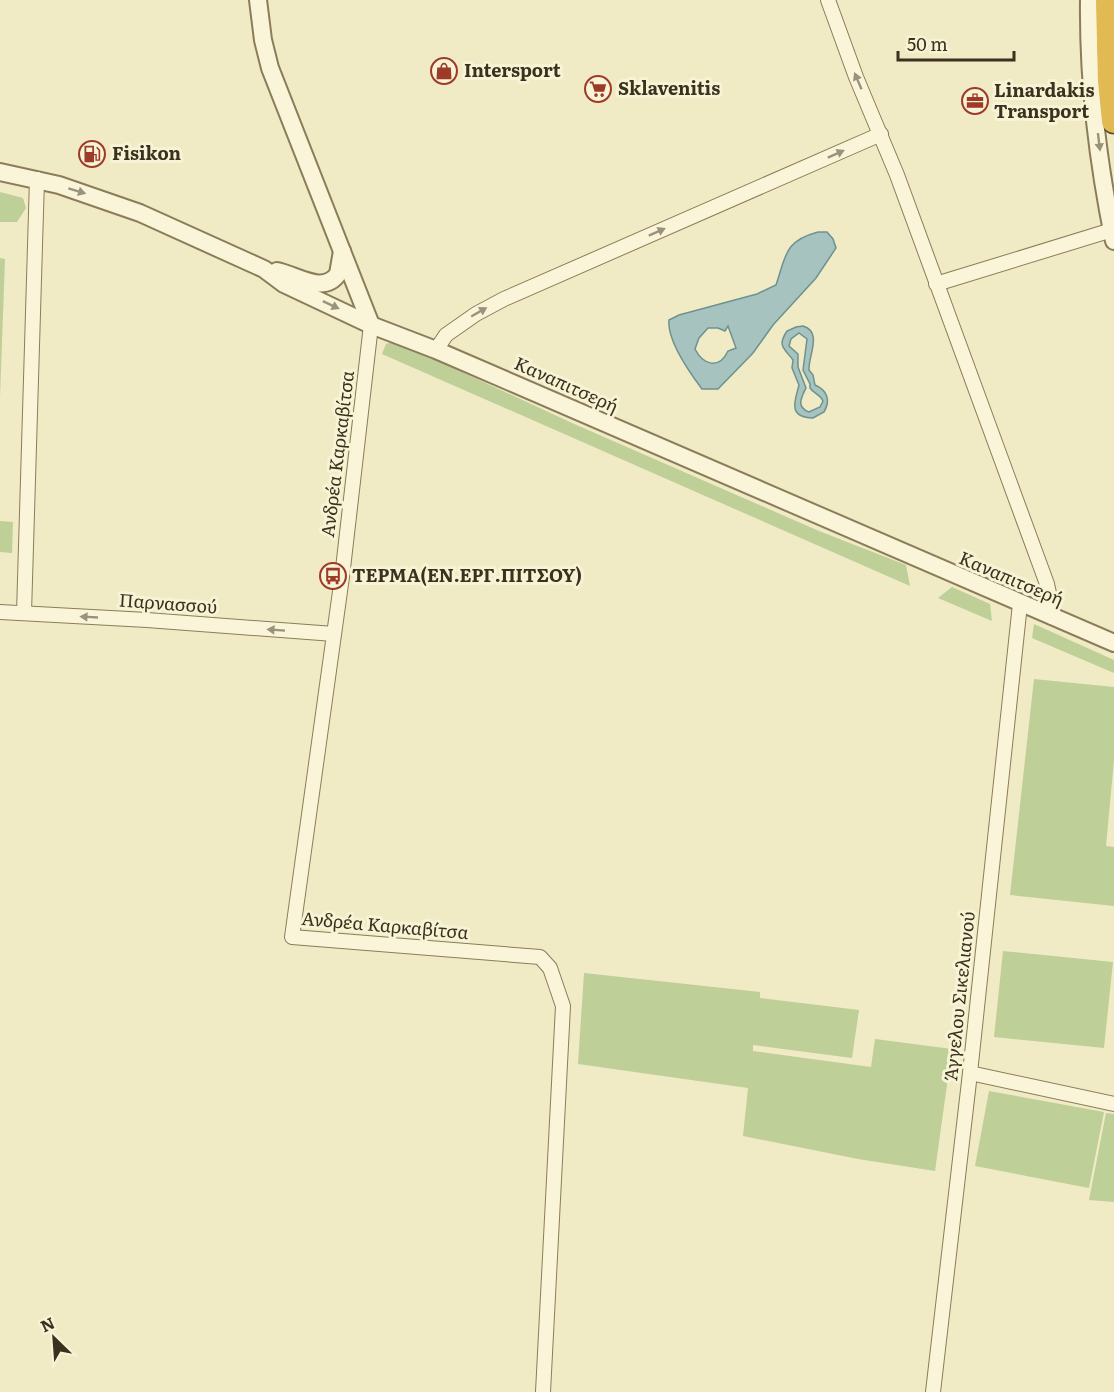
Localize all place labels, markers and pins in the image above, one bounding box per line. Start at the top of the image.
shop icon: Intersport [429,56,459,86]
place label: Intersport [464,56,561,83]
supermarket icon: Sklavenitis [583,74,613,104]
place label: Sklavenitis [618,74,720,101]
place label: Linardakis Transport [994,76,1094,124]
office icon: Linardakis Transport [960,86,990,116]
fuel station icon: Fisikon [77,139,107,169]
place label: Fisikon [112,139,181,166]
bus stop icon: ΤΕΡΜΑ(ΕΝ.ΕΡΓ.ΠΙΤΣΟΥ) [318,561,348,591]
place label: ΤΕΡΜΑ(ΕΝ.ΕΡΓ.ΠΙΤΣΟΥ) [352,561,582,588]

